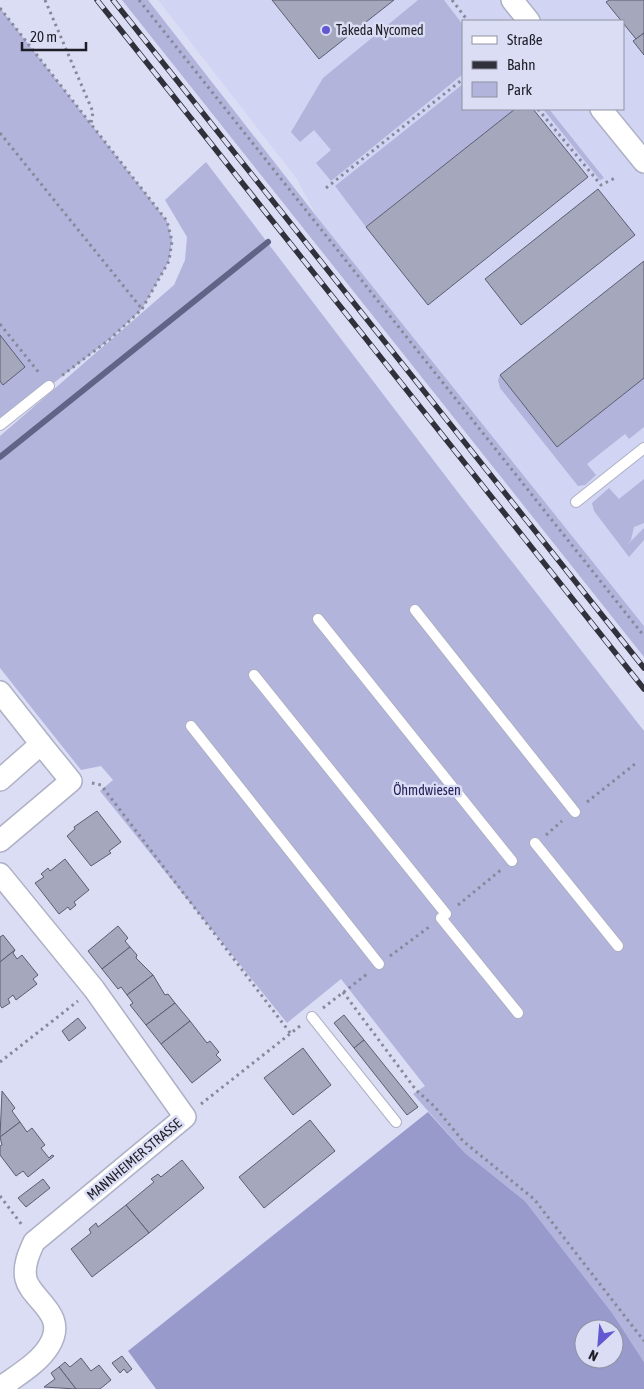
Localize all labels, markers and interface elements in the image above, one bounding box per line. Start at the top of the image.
scale bar [22,20,86,52]
legend [462,20,624,110]
place label: Takeda Nycomed [336,22,424,38]
marker: Takeda Nycomed [320,24,332,36]
text: 20 m [30,28,57,45]
text: Straße [507,31,543,48]
text: Bahn [507,56,536,73]
text: Park [507,81,532,98]
park label: Öhmdwiesen [393,782,461,798]
street label: MANNHEIMER STRASSE [84,1115,184,1203]
north arrow [574,1319,624,1369]
text: N [586,1347,601,1365]

